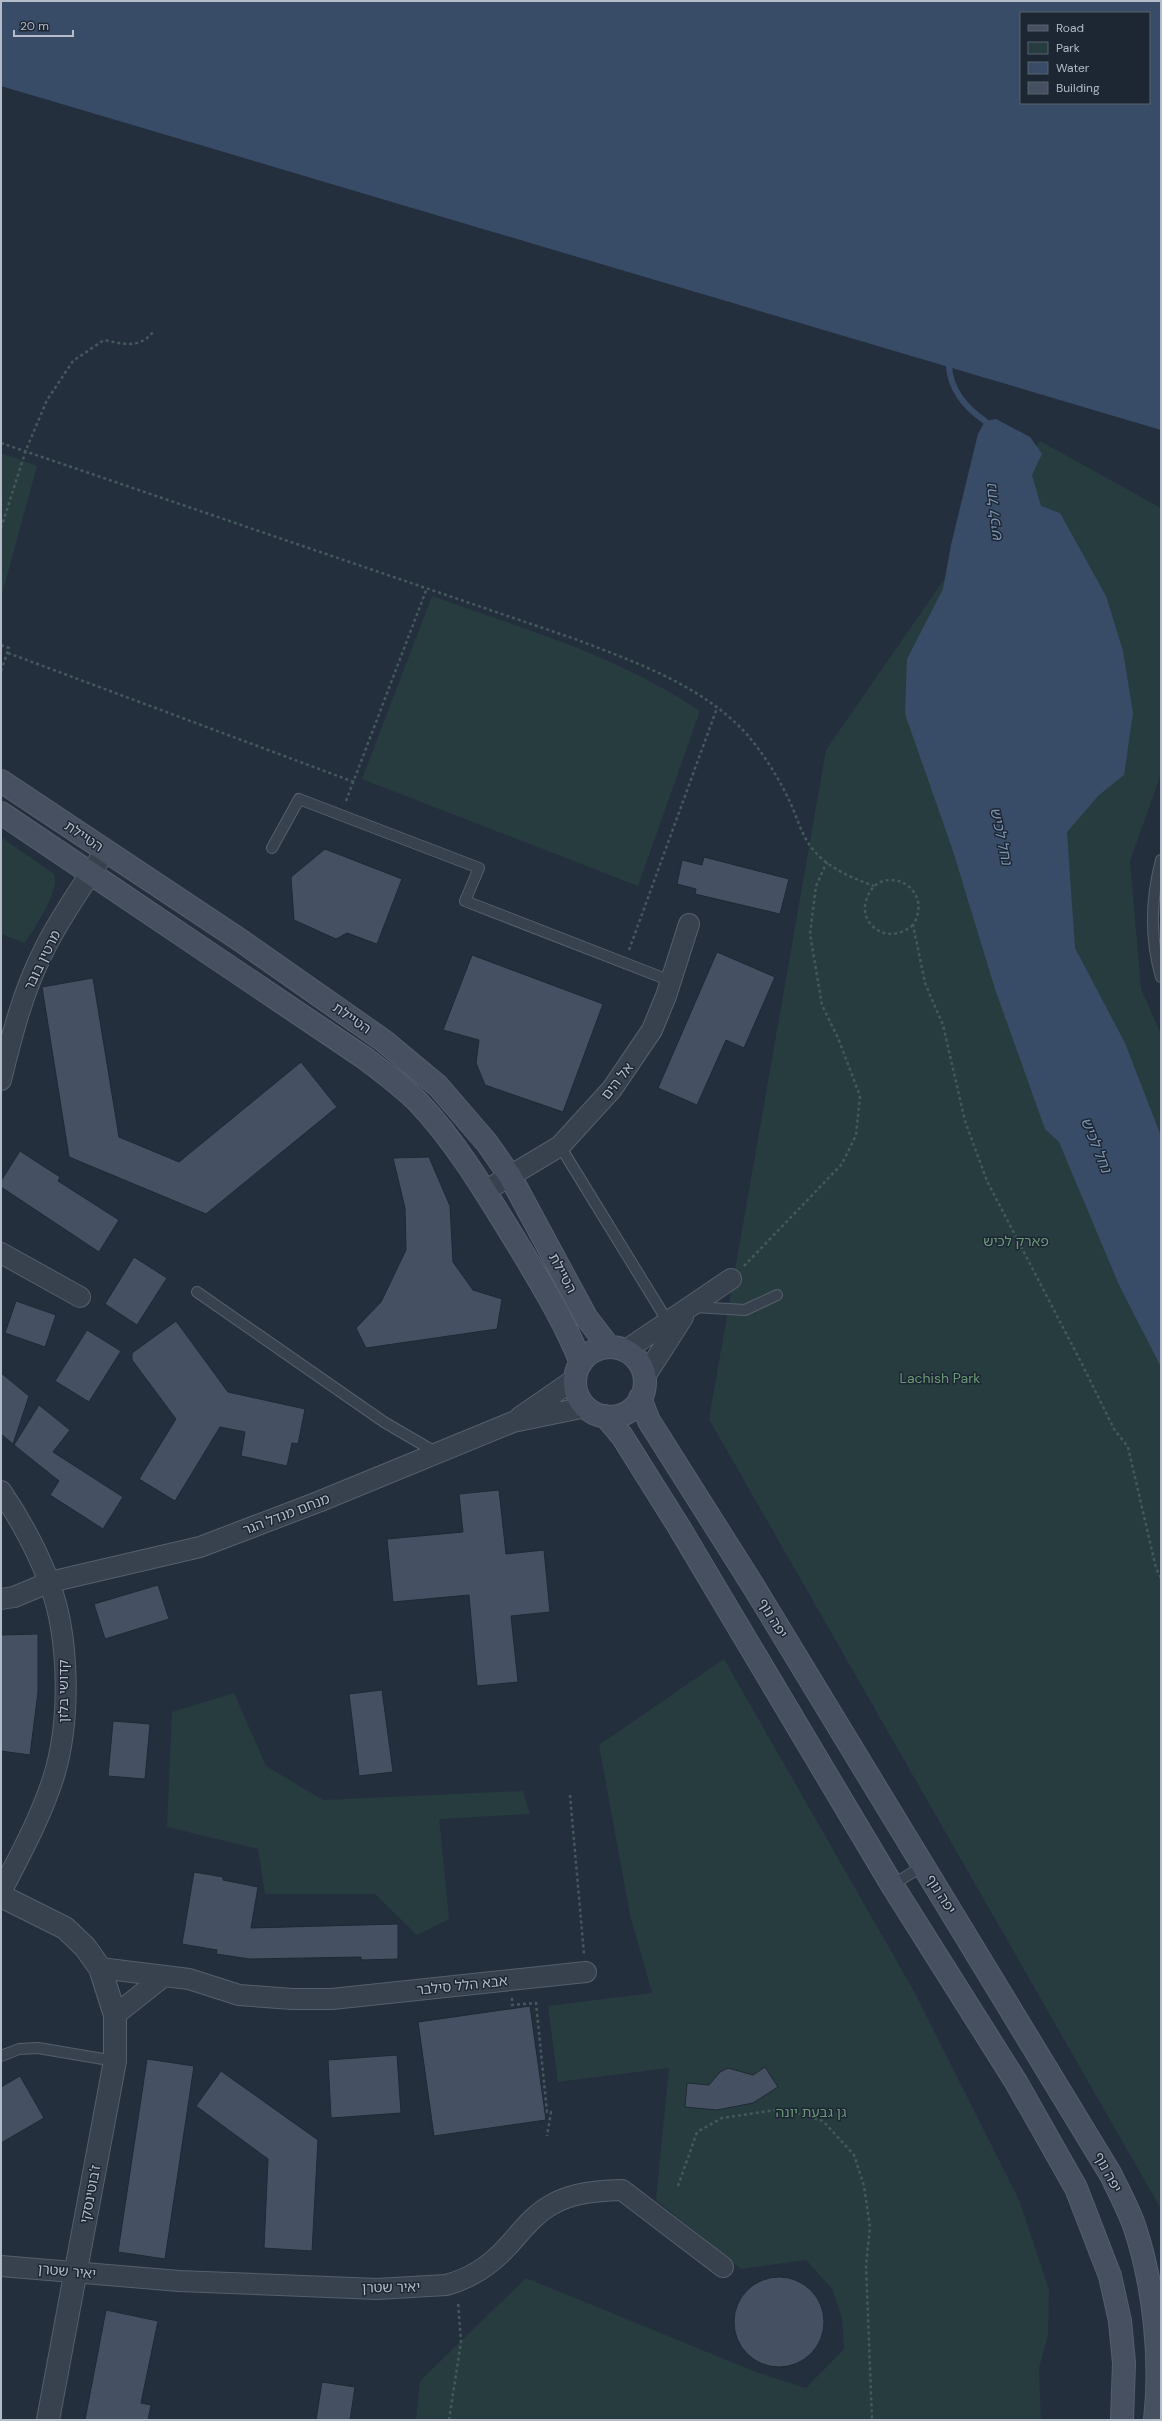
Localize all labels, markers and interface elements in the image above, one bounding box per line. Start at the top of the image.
scale bar [14,12,73,38]
legend [1020,12,1150,104]
text: 20 m [20,18,49,34]
text: Road [1056,20,1084,36]
text: Park [1056,40,1080,56]
text: Water [1056,60,1090,76]
text: Building [1056,80,1100,96]
water label: נחל לכיש [981,482,1007,543]
water label: נחל לכיש [985,805,1017,868]
street label: הטיילת [61,817,107,855]
street label: מרטין בובר [20,927,64,993]
street label: הטיילת [329,998,375,1038]
street label: אל הים [597,1059,637,1103]
water label: נחל לכיש [1076,1114,1117,1177]
park label: פארק לכיש [983,1232,1049,1250]
street label: הטיילת [545,1250,581,1296]
park label: Lachish Park [900,1369,980,1387]
street label: מנחם מנדל הגר [240,1489,332,1539]
street label: יפה נוף [754,1595,792,1641]
street label: קדושי בלזן [54,1659,72,1723]
street label: יפה נוף [922,1871,960,1917]
street label: אבא הלל סילבר [416,1971,509,1999]
park label: גן גבעת יונה [776,2103,846,2121]
street label: יפה נוף [1090,2149,1126,2195]
street label: ז'בוטינסקי [76,2163,105,2225]
street label: יאיר שטרן [37,2259,97,2283]
street label: יאיר שטרן [362,2277,420,2297]

